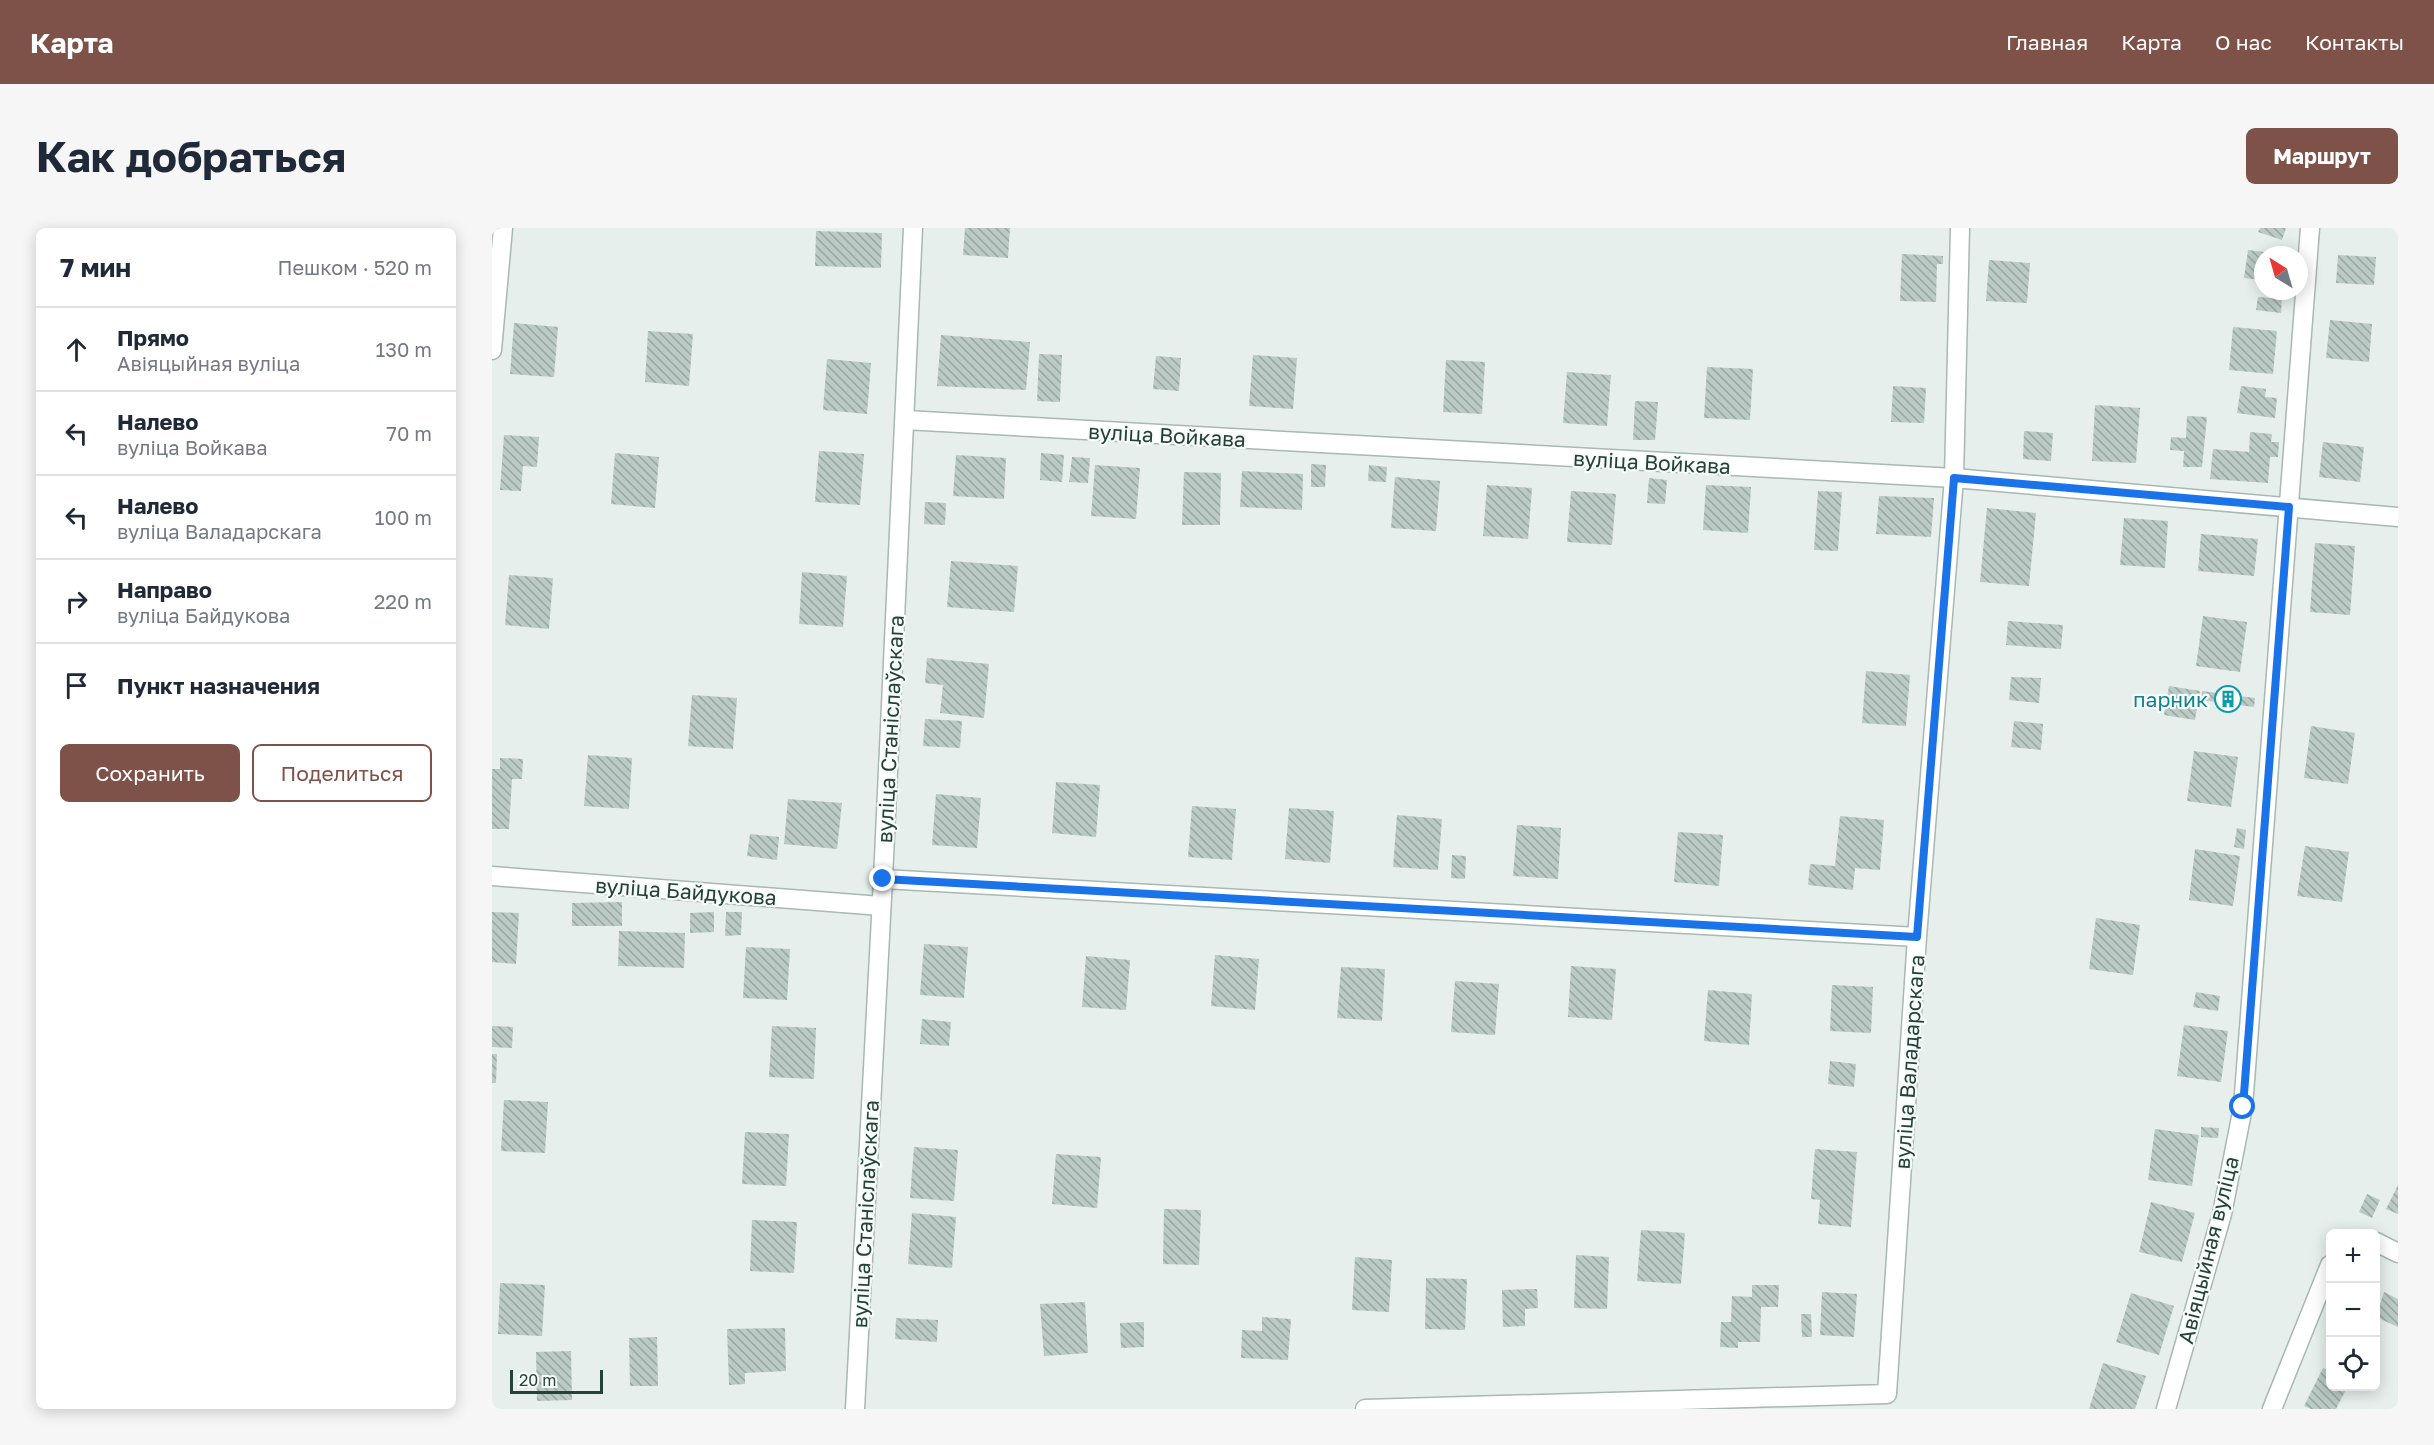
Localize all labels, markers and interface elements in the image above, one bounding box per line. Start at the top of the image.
text: Карта [30,26,114,59]
text: Главная [2006,29,2088,55]
text: Карта [2121,29,2182,55]
text: О нас [2215,29,2272,55]
text: Контакты [2305,29,2404,55]
button: Маршрут [2246,128,2398,184]
text: Как добраться [36,131,346,181]
north arrow [2254,246,2308,300]
text: 7 мин [60,252,131,283]
text: Пешком · 520 m [277,255,432,279]
text: Прямо [117,324,189,351]
icon: ahead [60,333,93,366]
text: 130 m [376,337,432,361]
text: Авіяцыйная вуліца [117,351,300,375]
text: Налево [117,408,199,435]
icon: left [60,417,93,450]
street label: вуліца Войкава [1087,418,1247,452]
text: 70 m [386,421,432,445]
text: вуліца Войкава [117,435,267,459]
street label: вуліца Войкава [1572,445,1732,479]
text: Налево [117,492,199,519]
icon: left [60,501,93,534]
text: 100 m [375,505,432,529]
text: вуліца Валадарскага [117,519,322,543]
text: Направо [117,576,212,603]
icon: right [60,585,93,618]
text: 220 m [374,589,432,613]
text: вуліца Байдукова [117,603,290,627]
street label: вуліца Станіслаўскага [871,614,909,844]
icon: arrive [60,669,93,702]
text: Пункт назначения [117,672,320,699]
building icon: парник [2213,684,2243,714]
place label: парник [2133,686,2208,712]
button: Сохранить [60,744,240,802]
button: Поделиться [252,744,432,802]
route end [869,865,895,891]
street label: вуліца Байдукова [594,872,778,910]
street label: вуліца Валадарскага [1889,954,1929,1170]
route start [2229,1093,2255,1119]
street label: вуліца Станіслаўскага [846,1099,884,1329]
street label: Авіяцыйная вуліца [2172,1154,2244,1346]
map controls [2326,1229,2380,1391]
button: + [2326,1229,2380,1283]
button: − [2326,1283,2380,1337]
button: locate [2326,1337,2380,1391]
scale bar [510,1367,603,1394]
text: 20 m [519,1370,556,1390]

